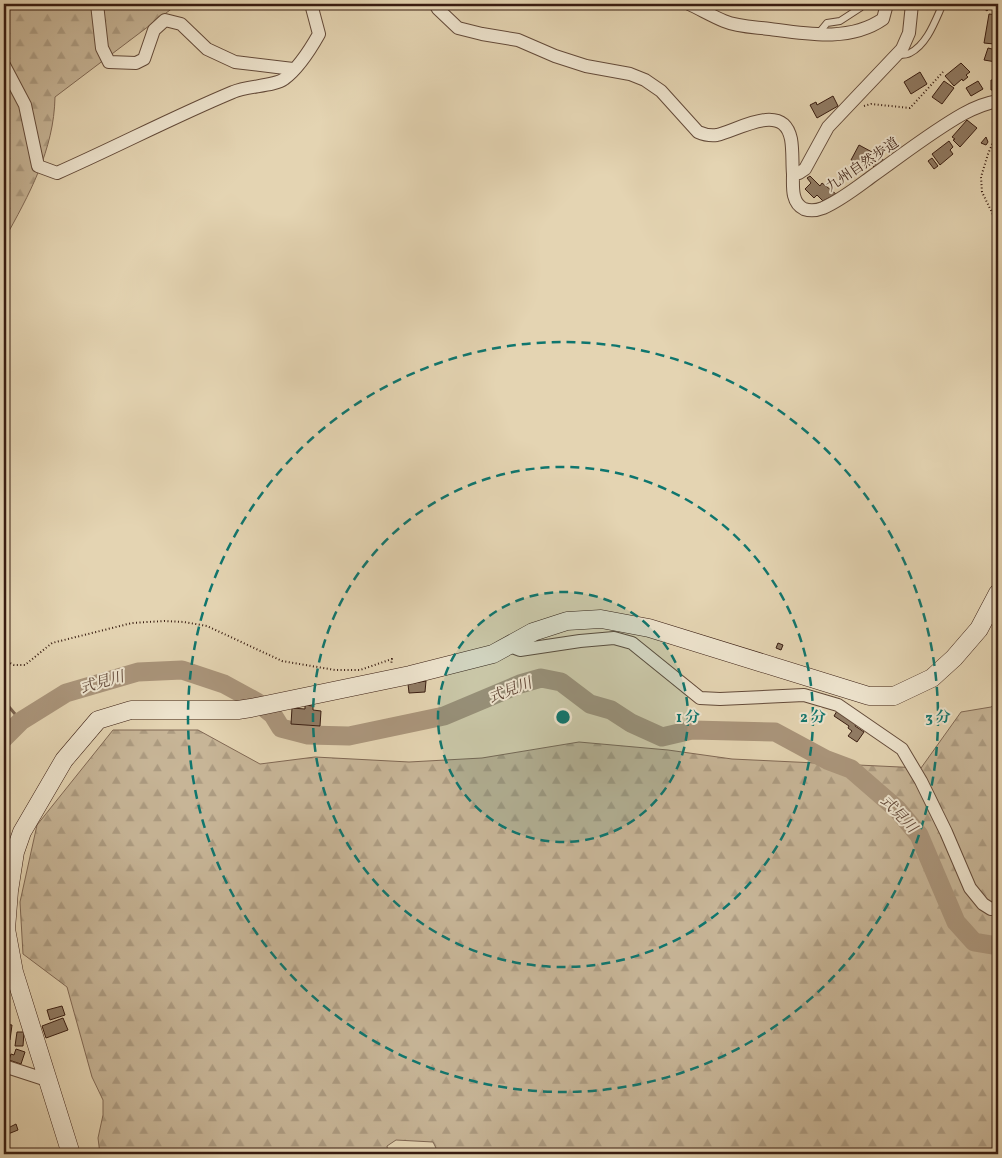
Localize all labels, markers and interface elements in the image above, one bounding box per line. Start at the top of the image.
street label: 九州自然歩道 [823,134,903,197]
water label: 式見川 [78,667,129,700]
water label: 式見川 [486,673,537,709]
centre of rings [554,708,572,726]
text: 1 分 [676,708,700,729]
text: 2 分 [800,708,826,729]
text: 3 分 [925,708,951,729]
water label: 式見川 [875,792,922,840]

